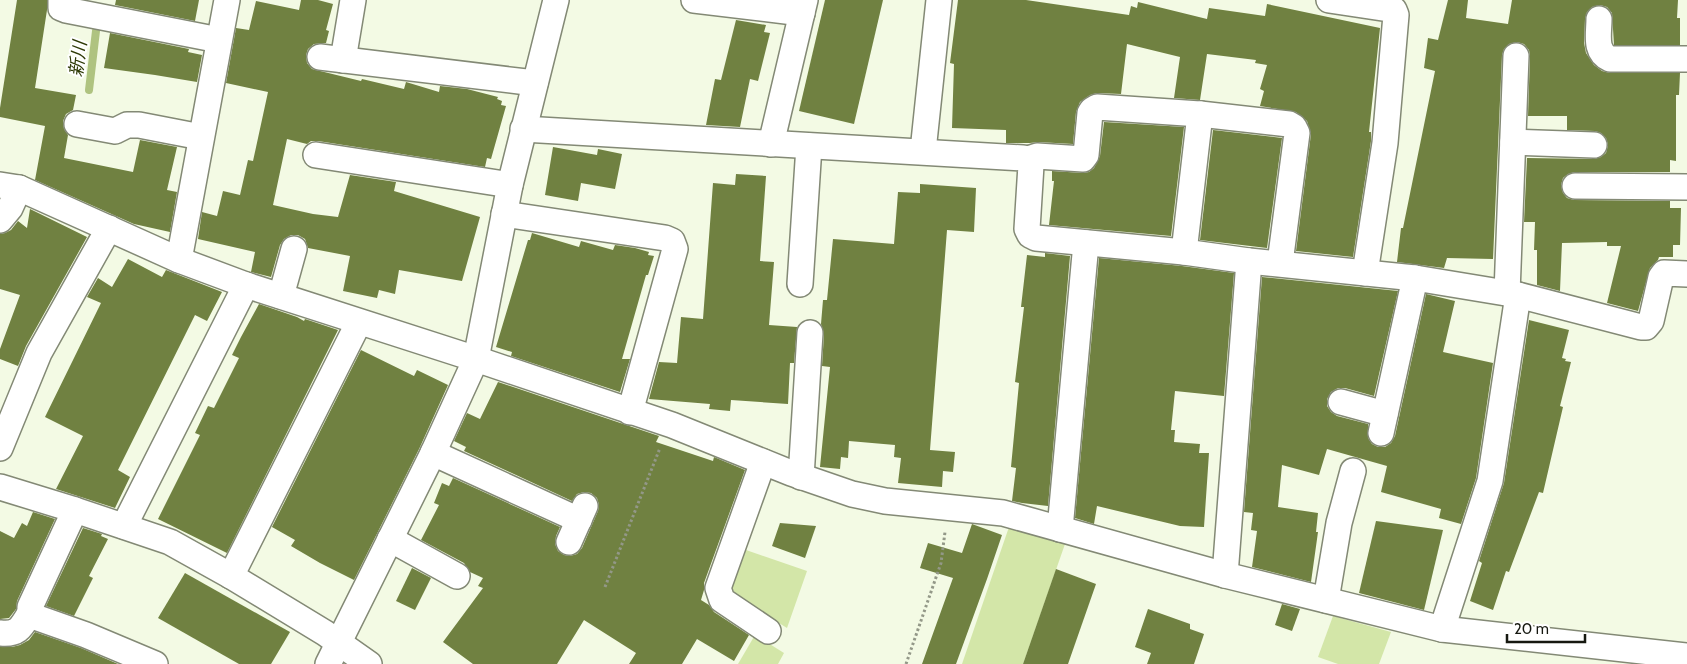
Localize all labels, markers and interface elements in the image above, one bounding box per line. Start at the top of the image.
water label: 新川 [65,38,91,78]
scale bar [1507,612,1584,644]
text: 20 m [1514,620,1549,638]

